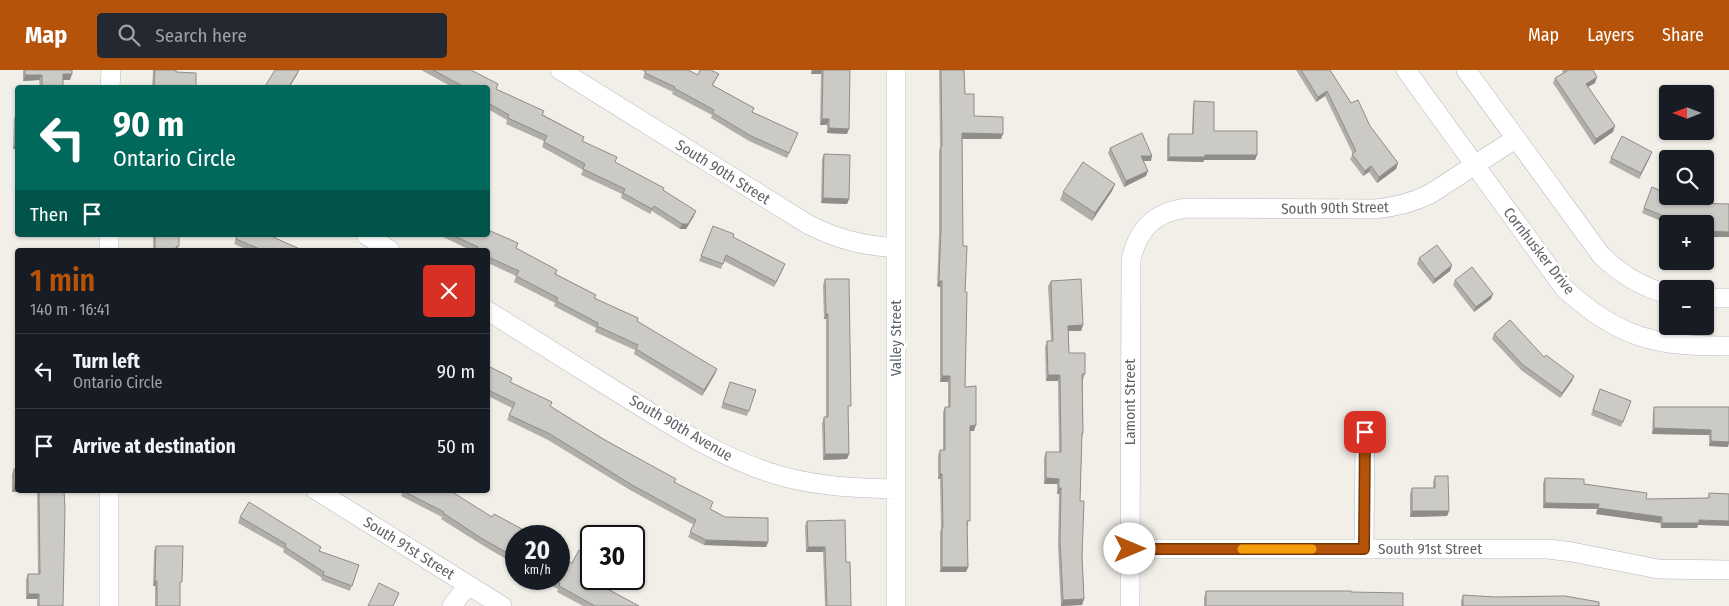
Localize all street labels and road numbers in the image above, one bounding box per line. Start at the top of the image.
street label: South 90th Street [673,136,774,208]
street label: South 90th Street [1281,198,1389,218]
street label: Cornhusker Drive [1499,204,1579,298]
street label: Valley Street [887,300,905,376]
street label: Lamont Street [1121,359,1139,445]
street label: South 90th Avenue [626,391,736,465]
street label: South 91st Street [360,513,458,583]
street label: South 91st Street [1378,540,1482,558]

